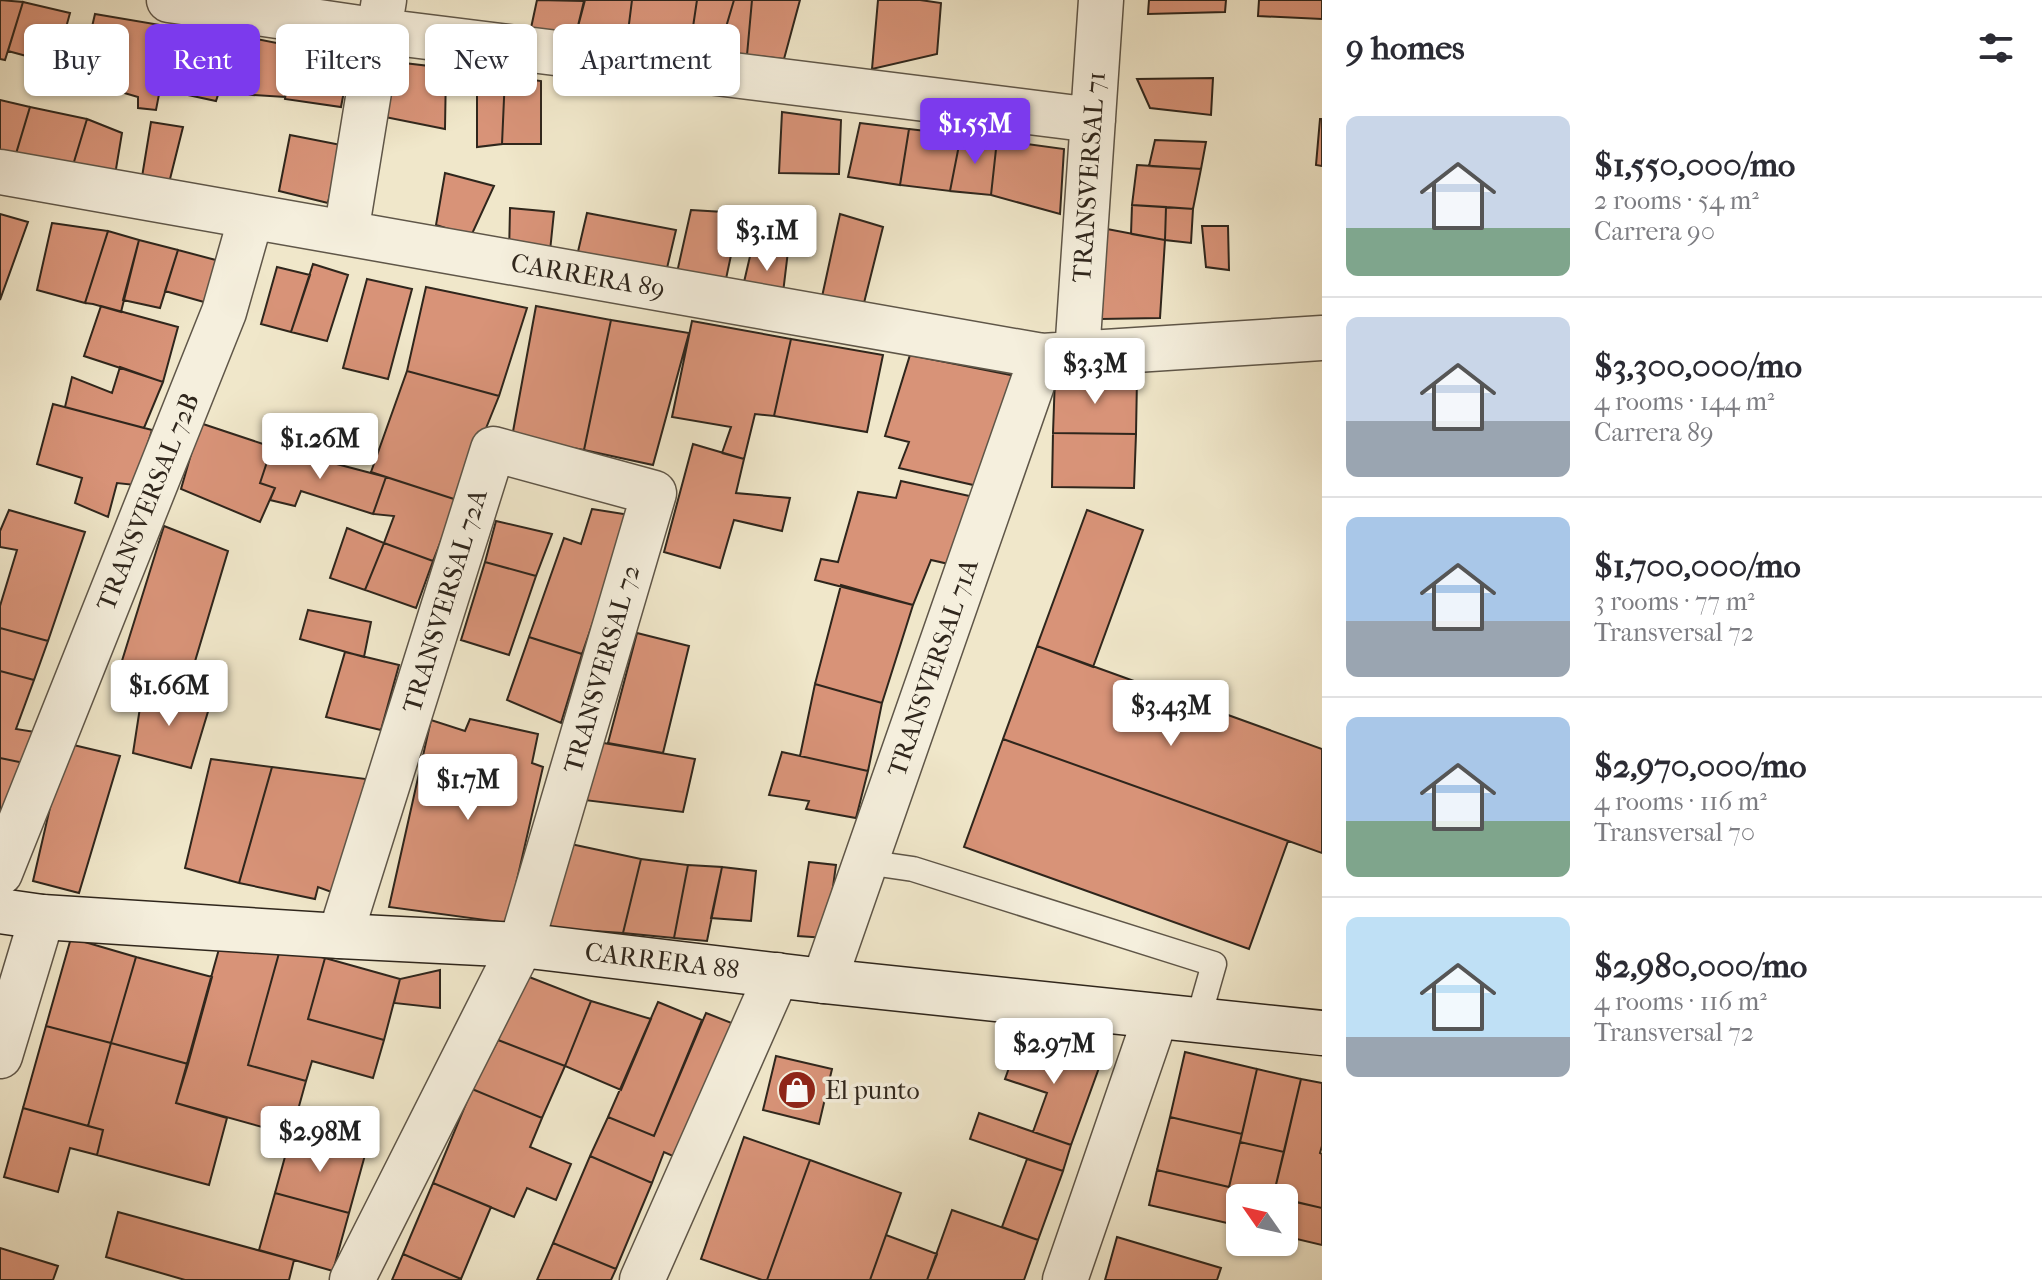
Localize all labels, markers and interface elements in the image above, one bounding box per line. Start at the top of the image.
chip: Buy [24,24,129,96]
chip: Rent [145,24,260,96]
chip: Filters [276,24,409,96]
chip: New [425,24,537,96]
chip: Apartment [553,24,740,96]
icon: filters [1974,26,2018,70]
text: 9 homes [1346,28,1465,68]
street label: TRANSVERSAL 71 [1066,71,1112,283]
pin: $1.55M [910,98,1040,166]
text: $1.55M [938,108,1012,139]
text: $1,550,000/mo [1594,145,1795,185]
icon: home [1410,148,1506,244]
text: 2 rooms · 54 m² [1594,185,1759,216]
pin: $3.1M [711,205,823,273]
text: $3.1M [735,215,799,246]
text: Carrera 90 [1594,216,1715,247]
street label: CARRERA 89 [509,247,667,305]
pin: $3.3M [1039,338,1151,406]
text: $3,300,000/mo [1594,346,1802,386]
text: $3.3M [1063,348,1127,379]
icon: home [1410,349,1506,445]
text: 4 rooms · 144 m² [1594,386,1774,417]
street label: TRANSVERSAL 72B [90,389,206,615]
pin: $1.26M [255,413,385,481]
text: Carrera 89 [1594,417,1714,448]
text: $1.26M [280,423,360,454]
street label: TRANSVERSAL 72A [396,484,494,717]
text: $1,700,000/mo [1594,546,1801,586]
icon: home [1410,549,1506,645]
street label: TRANSVERSAL 71A [881,554,985,781]
street label: TRANSVERSAL 72 [557,561,647,777]
text: 3 rooms · 77 m² [1594,586,1755,617]
text: Transversal 72 [1594,617,1754,648]
pin: $1.66M [104,660,234,728]
text: $1.66M [129,670,209,701]
pin: $3.43M [1106,680,1236,748]
text: $3.43M [1131,690,1211,721]
text: $2,970,000/mo [1594,746,1806,786]
icon: home [1410,749,1506,845]
pin: $1.7M [412,754,524,822]
text: $1.7M [436,764,500,795]
text: 4 rooms · 116 m² [1594,786,1767,817]
text: Transversal 70 [1594,817,1755,848]
street label: CARRERA 88 [583,936,741,986]
text: $2,980,000/mo [1594,946,1807,986]
icon: home [1410,949,1506,1045]
text: 4 rooms · 116 m² [1594,986,1767,1017]
text: Transversal 72 [1594,1017,1754,1048]
pin: $2.97M [989,1018,1119,1086]
text: $2.97M [1013,1028,1095,1059]
shop icon: El punto [776,1069,818,1111]
place label: El punto [825,1075,920,1106]
pin: $2.98M [255,1106,385,1174]
text: $2.98M [279,1116,361,1147]
north arrow [1226,1184,1298,1256]
map controls [1226,1184,1298,1256]

